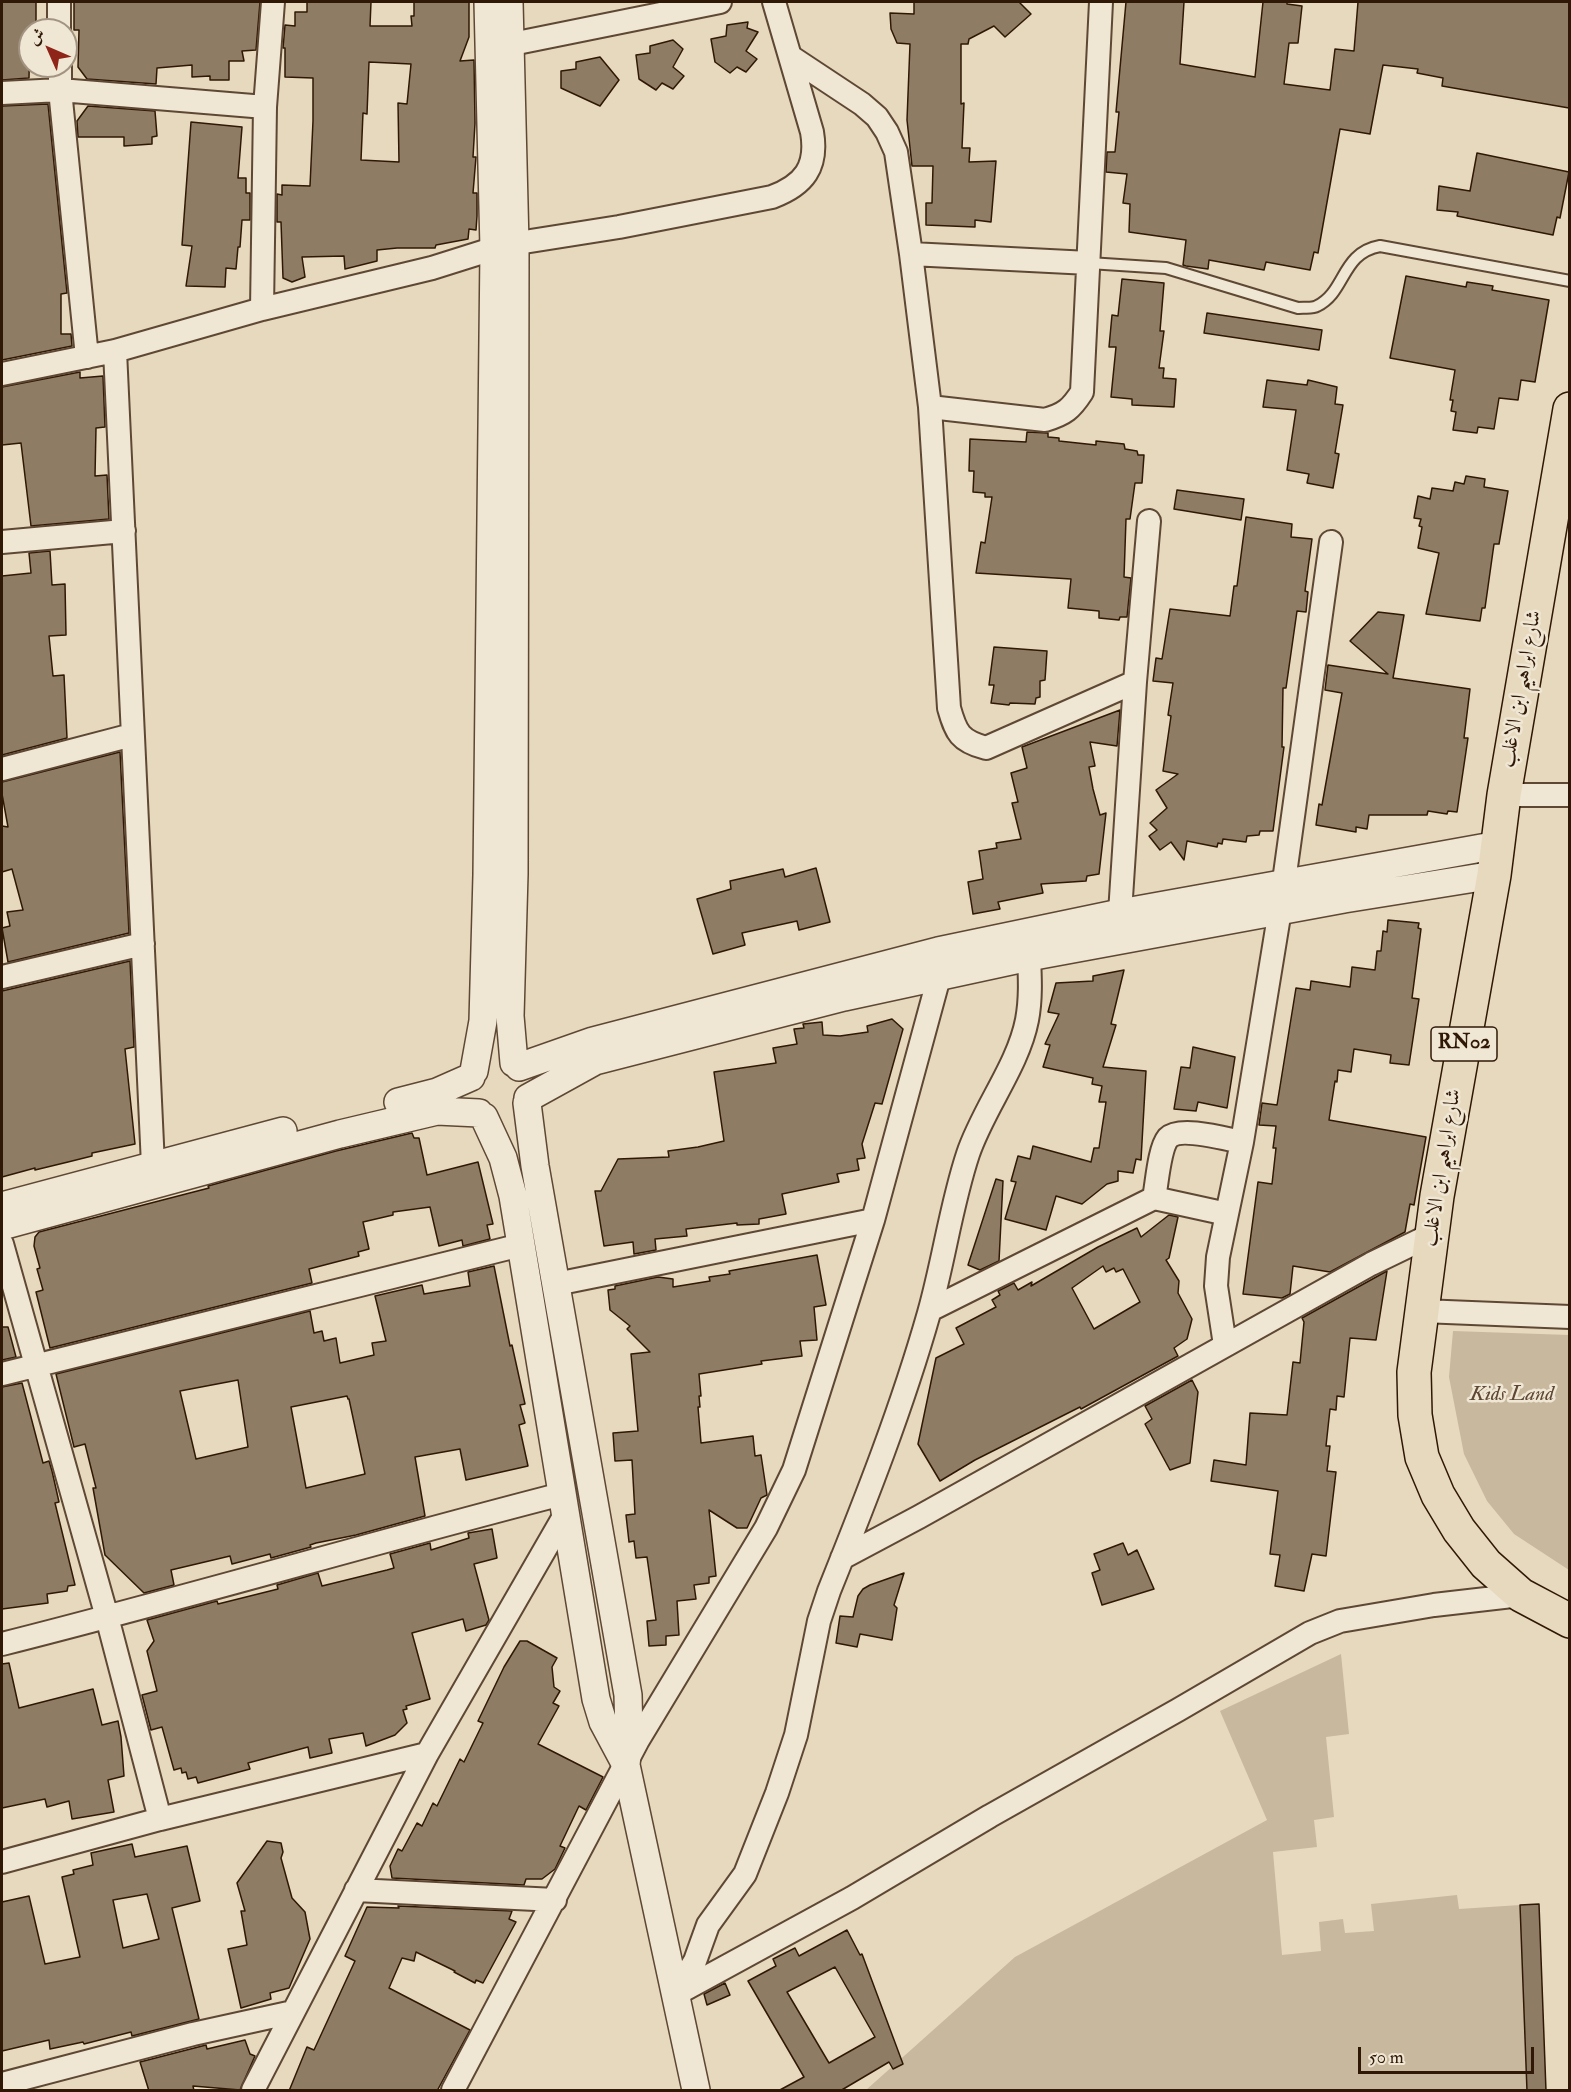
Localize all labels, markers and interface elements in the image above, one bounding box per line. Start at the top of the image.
north arrow [18,18,78,78]
text: ش [24,24,49,49]
street label: شارع ابراهيم ابن الاغلب [1496,608,1548,770]
road number: RN02 [1431,1027,1497,1061]
street label: شارع ابراهيم ابن الاغلب [1418,1087,1468,1249]
park label: Kids Land [1470,1382,1554,1408]
scale bar [1361,2035,1536,2073]
text: 50 m [1369,2046,1404,2069]

